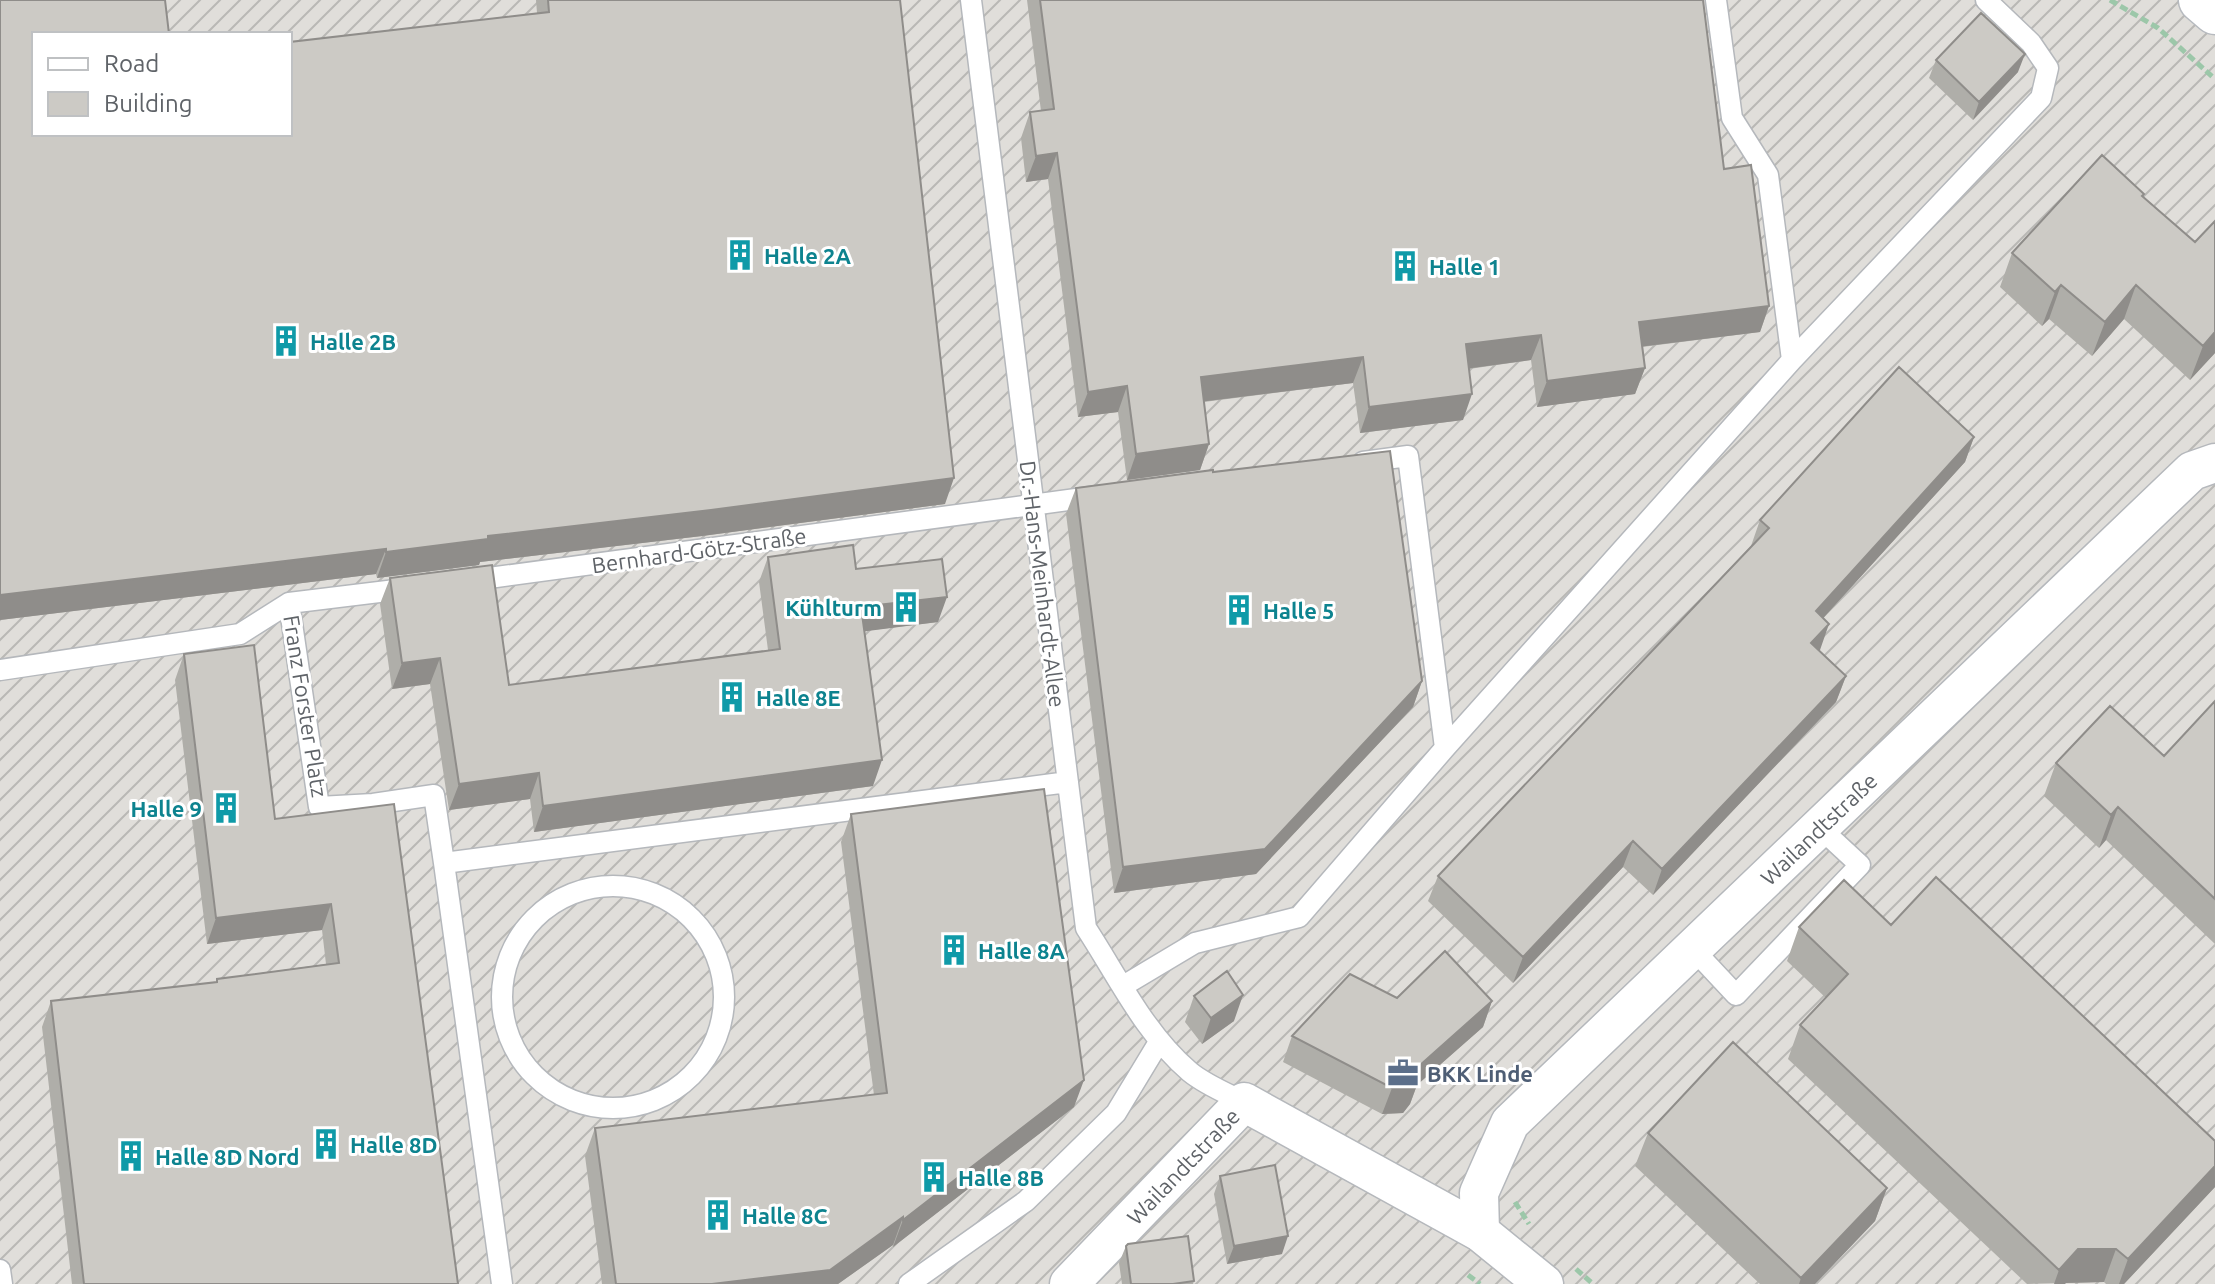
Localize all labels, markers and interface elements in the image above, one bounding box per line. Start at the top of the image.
legend [32,32,292,136]
text: Road [104,50,159,77]
text: Building [104,90,192,117]
building icon: Halle 2A [723,238,757,272]
place label: Halle 2A [764,243,852,268]
building icon: Halle 1 [1388,249,1422,283]
place label: Halle 1 [1429,254,1501,279]
building icon: Halle 2B [269,324,303,358]
place label: Halle 2B [310,329,396,354]
street label: Dr.-Hans-Meinhardt-Allee [1015,459,1071,709]
street label: Bernhard-Götz-Straße [590,523,808,577]
building icon: Kühlturm [889,590,923,624]
building icon: Halle 5 [1222,593,1256,627]
place label: Kühlturm [785,595,882,620]
place label: Halle 5 [1263,598,1335,623]
street label: Franz Forster Platz [279,613,333,799]
building icon: Halle 8E [715,680,749,714]
place label: Halle 8E [756,685,841,710]
street label: Wailandtstraße [1755,767,1881,890]
building icon: Halle 9 [209,791,243,825]
place label: Halle 9 [130,796,202,821]
building icon: Halle 8A [937,933,971,967]
place label: Halle 8A [978,938,1066,963]
office icon: BKK Linde [1386,1056,1420,1090]
place label: BKK Linde [1427,1061,1533,1086]
street label: Wailandtstraße [1121,1103,1244,1229]
building icon: Halle 8D [309,1127,343,1161]
place label: Halle 8D [350,1132,438,1157]
building icon: Halle 8D Nord [114,1139,148,1173]
place label: Halle 8D Nord [155,1144,299,1169]
building icon: Halle 8B [917,1160,951,1194]
place label: Halle 8B [958,1165,1044,1190]
building icon: Halle 8C [701,1198,735,1232]
place label: Halle 8C [742,1203,828,1228]

